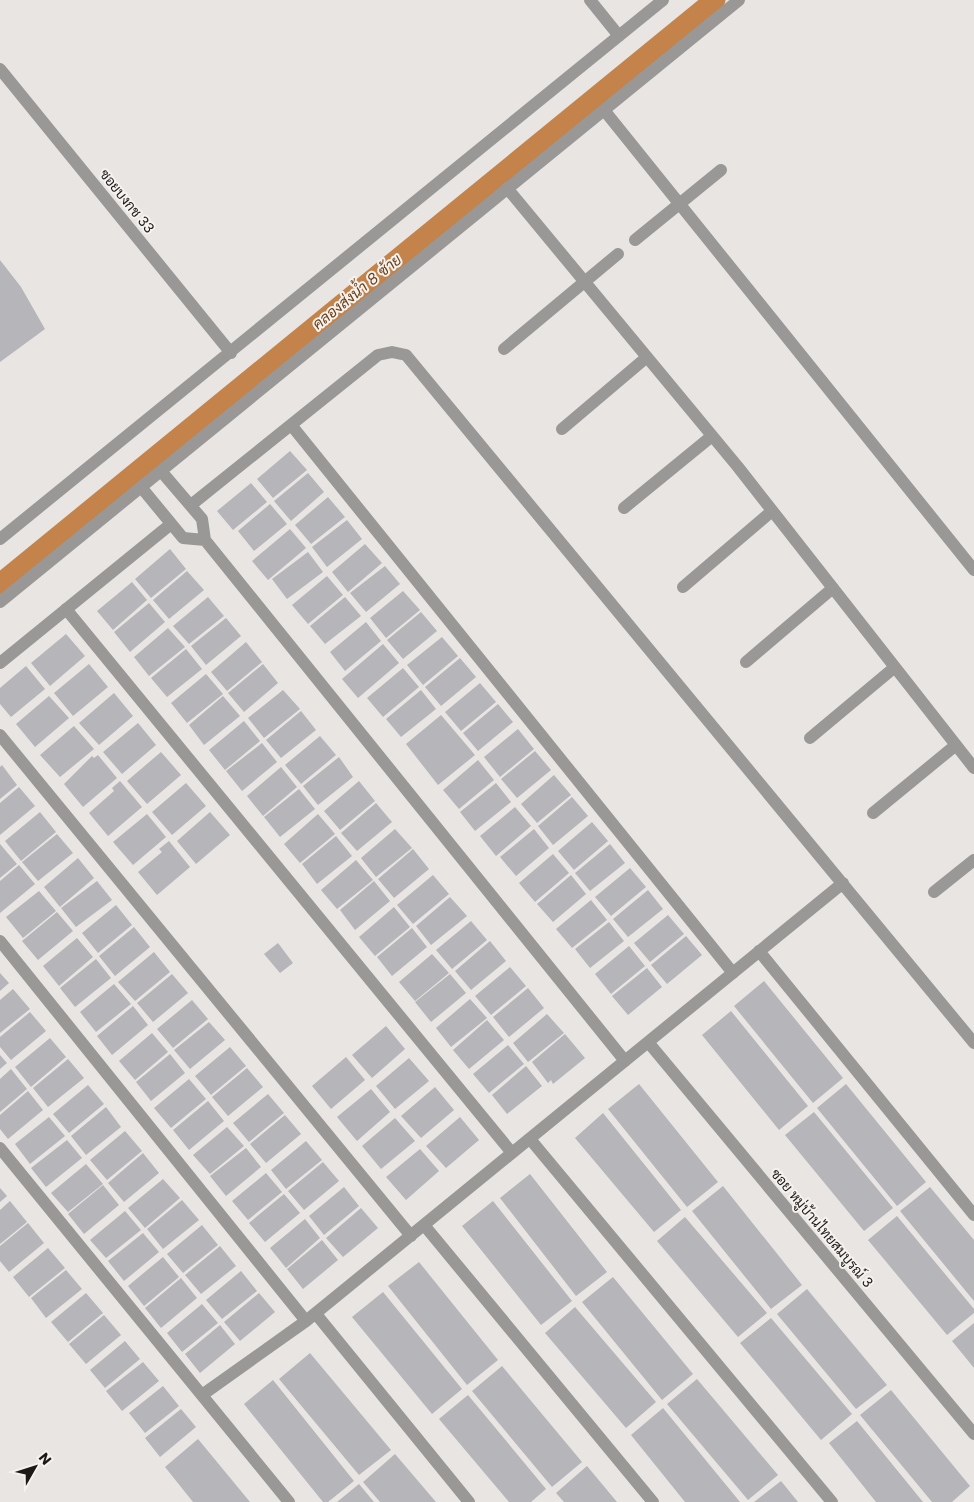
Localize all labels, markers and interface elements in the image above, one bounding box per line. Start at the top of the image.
street label: ซอยบงกช 33 [95,165,159,237]
water label: คลองส่งน้ำ 8 ซ้าย [306,247,406,334]
street label: ซอย หมู่บ้านไทยสมบูรณ์ 3 [766,1164,878,1292]
north arrow [10,1442,60,1492]
text: N [34,1448,56,1469]

